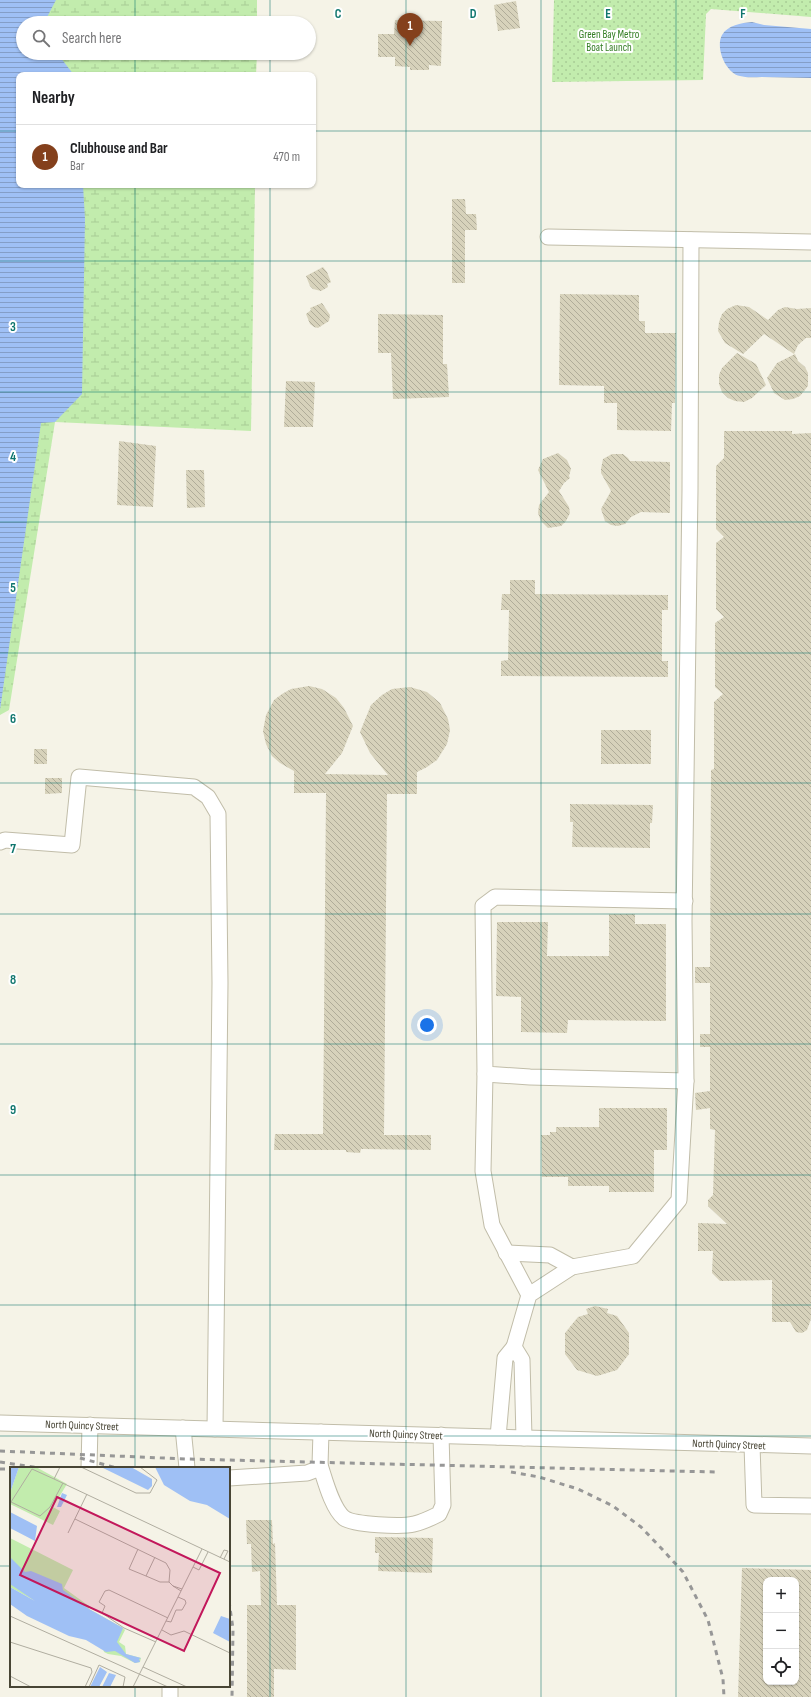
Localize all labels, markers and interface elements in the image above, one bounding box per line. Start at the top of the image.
text: C [335,6,342,22]
text: D [470,6,477,22]
text: E [605,6,611,22]
text: F [740,6,746,22]
pin: 1 [397,13,423,46]
search box [16,16,316,60]
icon: search [30,27,52,49]
park label: Green Bay Metro Boat Launch [579,28,640,54]
text: Search here [62,29,122,48]
text: Nearby [32,88,75,108]
text: Clubhouse and Bar [70,139,168,158]
text: 1 [42,149,48,165]
text: 470 m [273,149,300,165]
text: Bar [70,158,85,174]
text: 3 [10,319,16,335]
text: 4 [10,449,16,465]
text: 5 [10,580,16,596]
text: 6 [10,711,16,727]
text: 7 [10,841,16,857]
text: 8 [10,972,16,988]
your location [417,1015,437,1035]
text: 9 [10,1102,16,1118]
street label: North Quincy Street [45,1418,120,1433]
street label: North Quincy Street [369,1427,444,1442]
street label: North Quincy Street [692,1437,767,1452]
inset map [10,1467,230,1687]
map controls [763,1577,799,1685]
button: + [763,1577,799,1613]
button: − [763,1613,799,1649]
button: locate [763,1649,799,1685]

